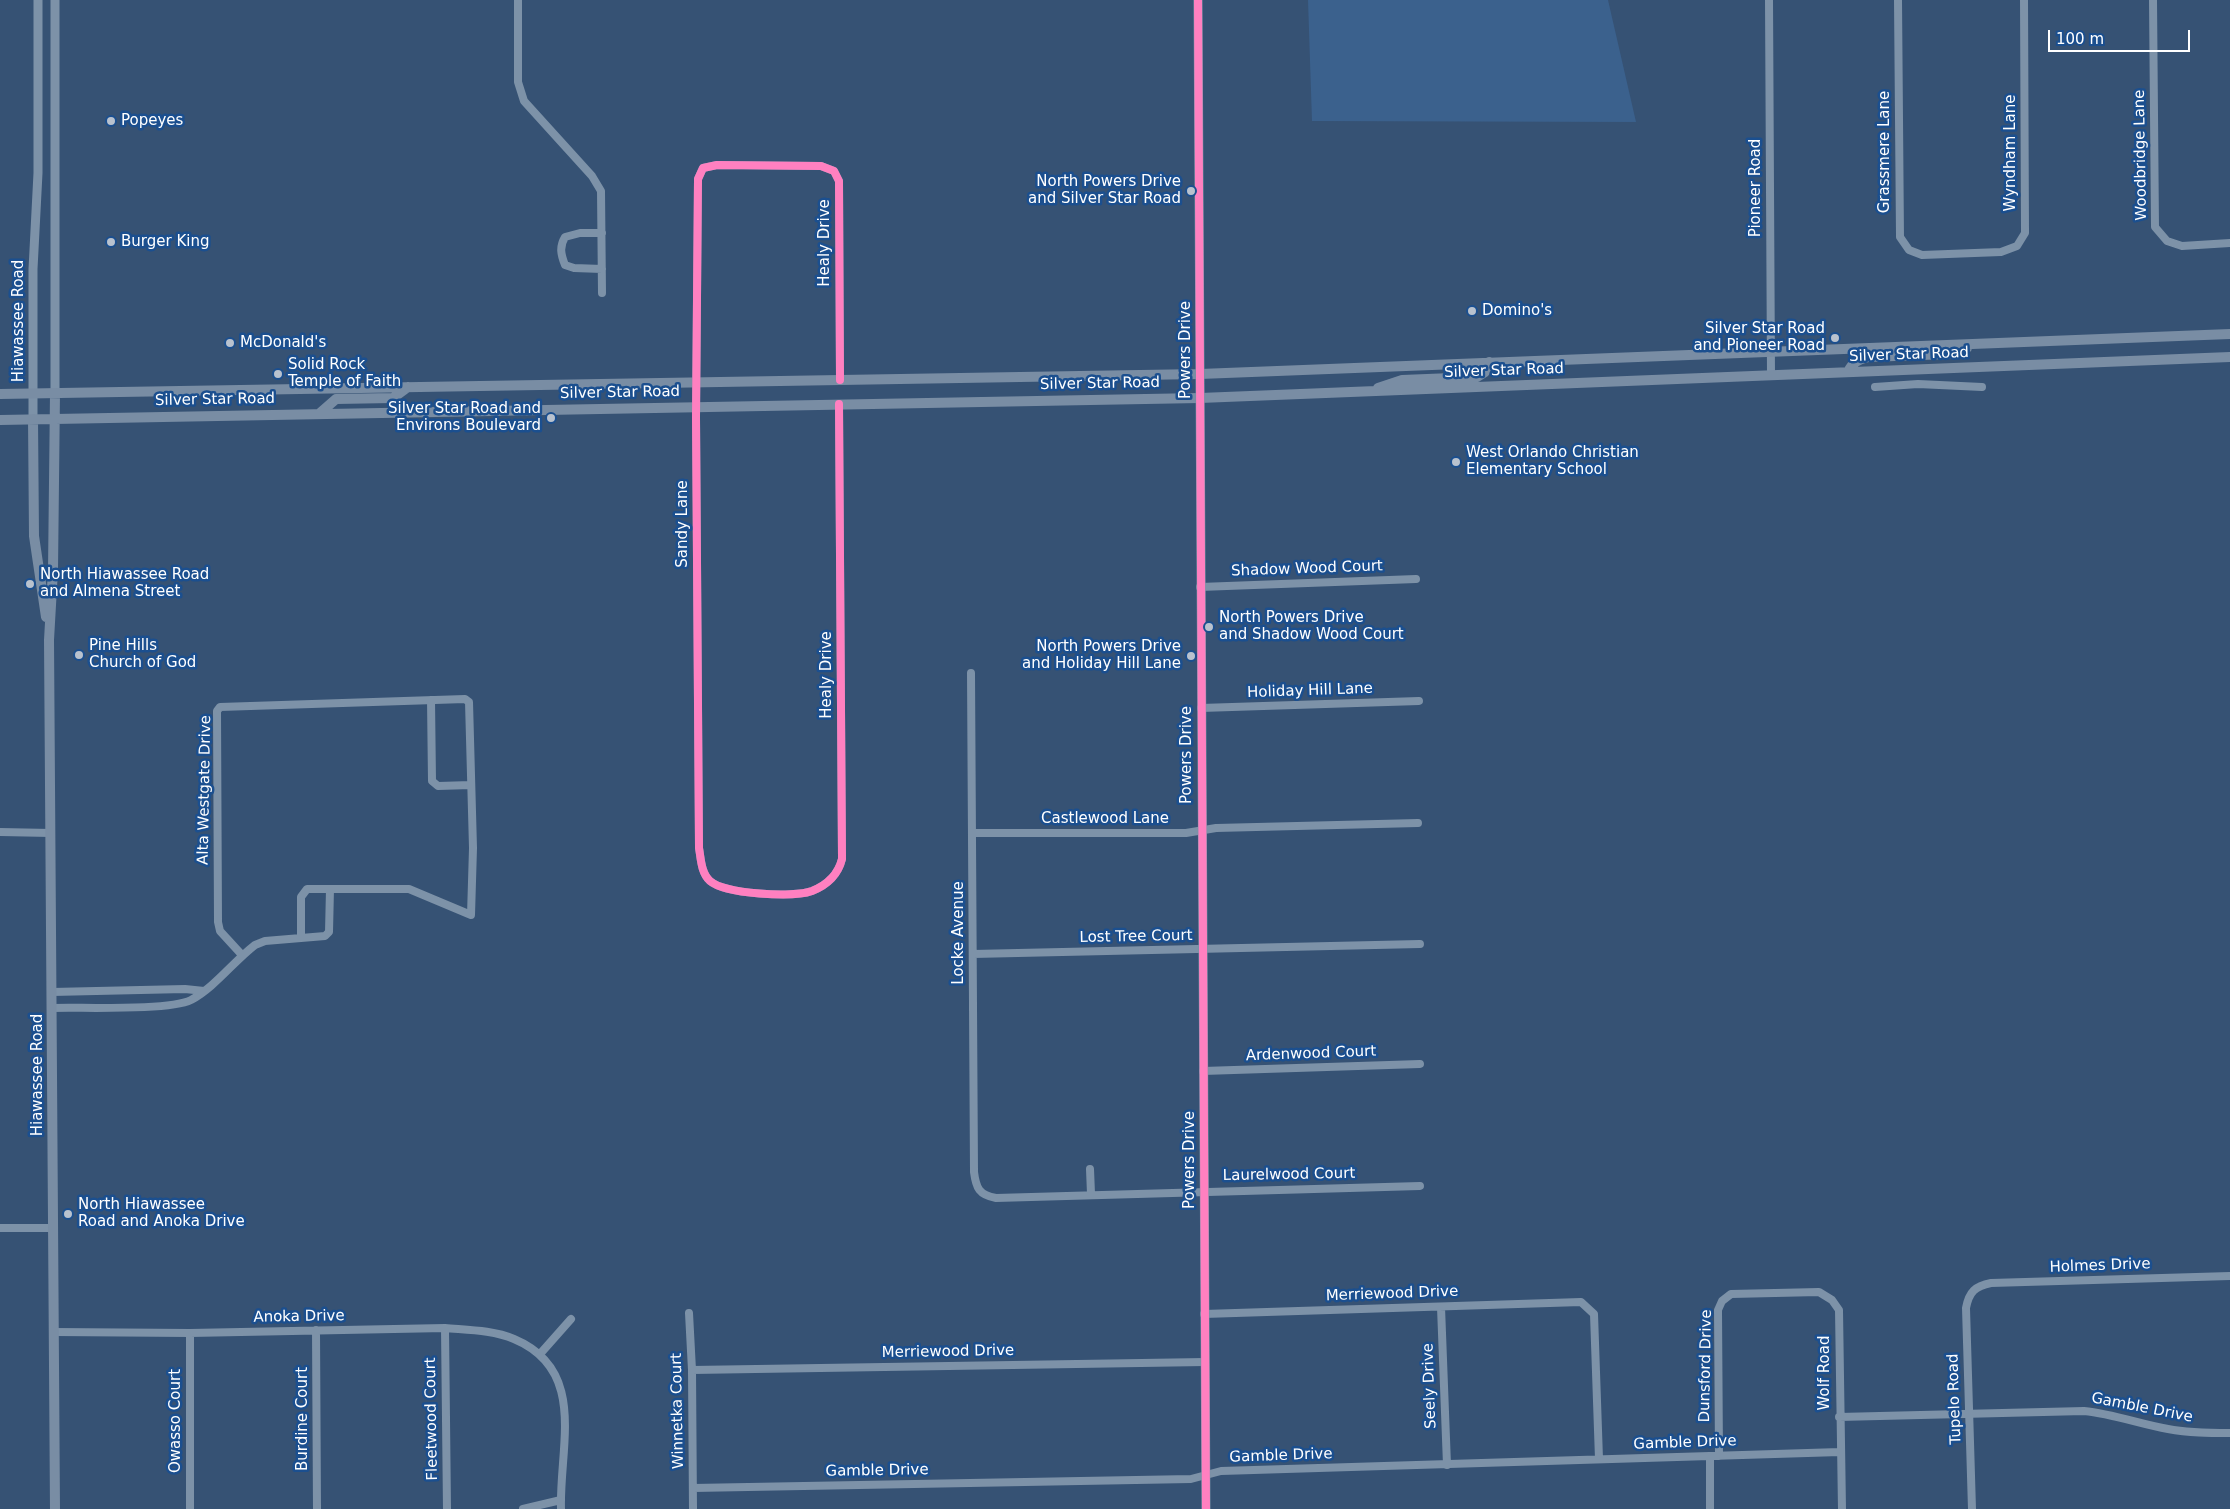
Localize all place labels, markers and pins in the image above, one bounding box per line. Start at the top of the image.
place label: Popeyes [121,112,183,130]
marker: Popeyes [105,115,117,127]
place label: North Powers Drive and Silver Star Road [1028,173,1181,208]
marker: North Powers Drive and Silver Star Road [1185,185,1197,197]
place label: Burger King [121,233,209,251]
marker: Burger King [105,236,117,248]
place label: Domino's [1482,302,1552,320]
marker: Domino's [1466,305,1478,317]
place label: Silver Star Road and Pioneer Road [1693,320,1825,355]
marker: Silver Star Road and Pioneer Road [1829,332,1841,344]
place label: McDonald's [240,334,326,352]
marker: McDonald's [224,337,236,349]
place label: Solid Rock Temple of Faith [288,356,401,391]
marker: Solid Rock Temple of Faith [272,368,284,380]
place label: Silver Star Road and Environs Boulevard [388,400,541,435]
marker: Silver Star Road and Environs Boulevard [545,412,557,424]
place label: West Orlando Christian Elementary School [1466,444,1639,479]
marker: West Orlando Christian Elementary School [1450,456,1462,468]
place label: North Hiawassee Road and Almena Street [40,566,209,601]
marker: North Hiawassee Road and Almena Street [24,578,36,590]
place label: North Powers Drive and Shadow Wood Court [1219,609,1404,644]
marker: North Powers Drive and Shadow Wood Court [1203,621,1215,633]
place label: Pine Hills Church of God [89,637,196,672]
place label: North Powers Drive and Holiday Hill Lane [1022,638,1181,673]
marker: Pine Hills Church of God [73,649,85,661]
marker: North Powers Drive and Holiday Hill Lane [1185,650,1197,662]
place label: North Hiawassee Road and Anoka Drive [78,1196,245,1231]
marker: North Hiawassee Road and Anoka Drive [62,1208,74,1220]

